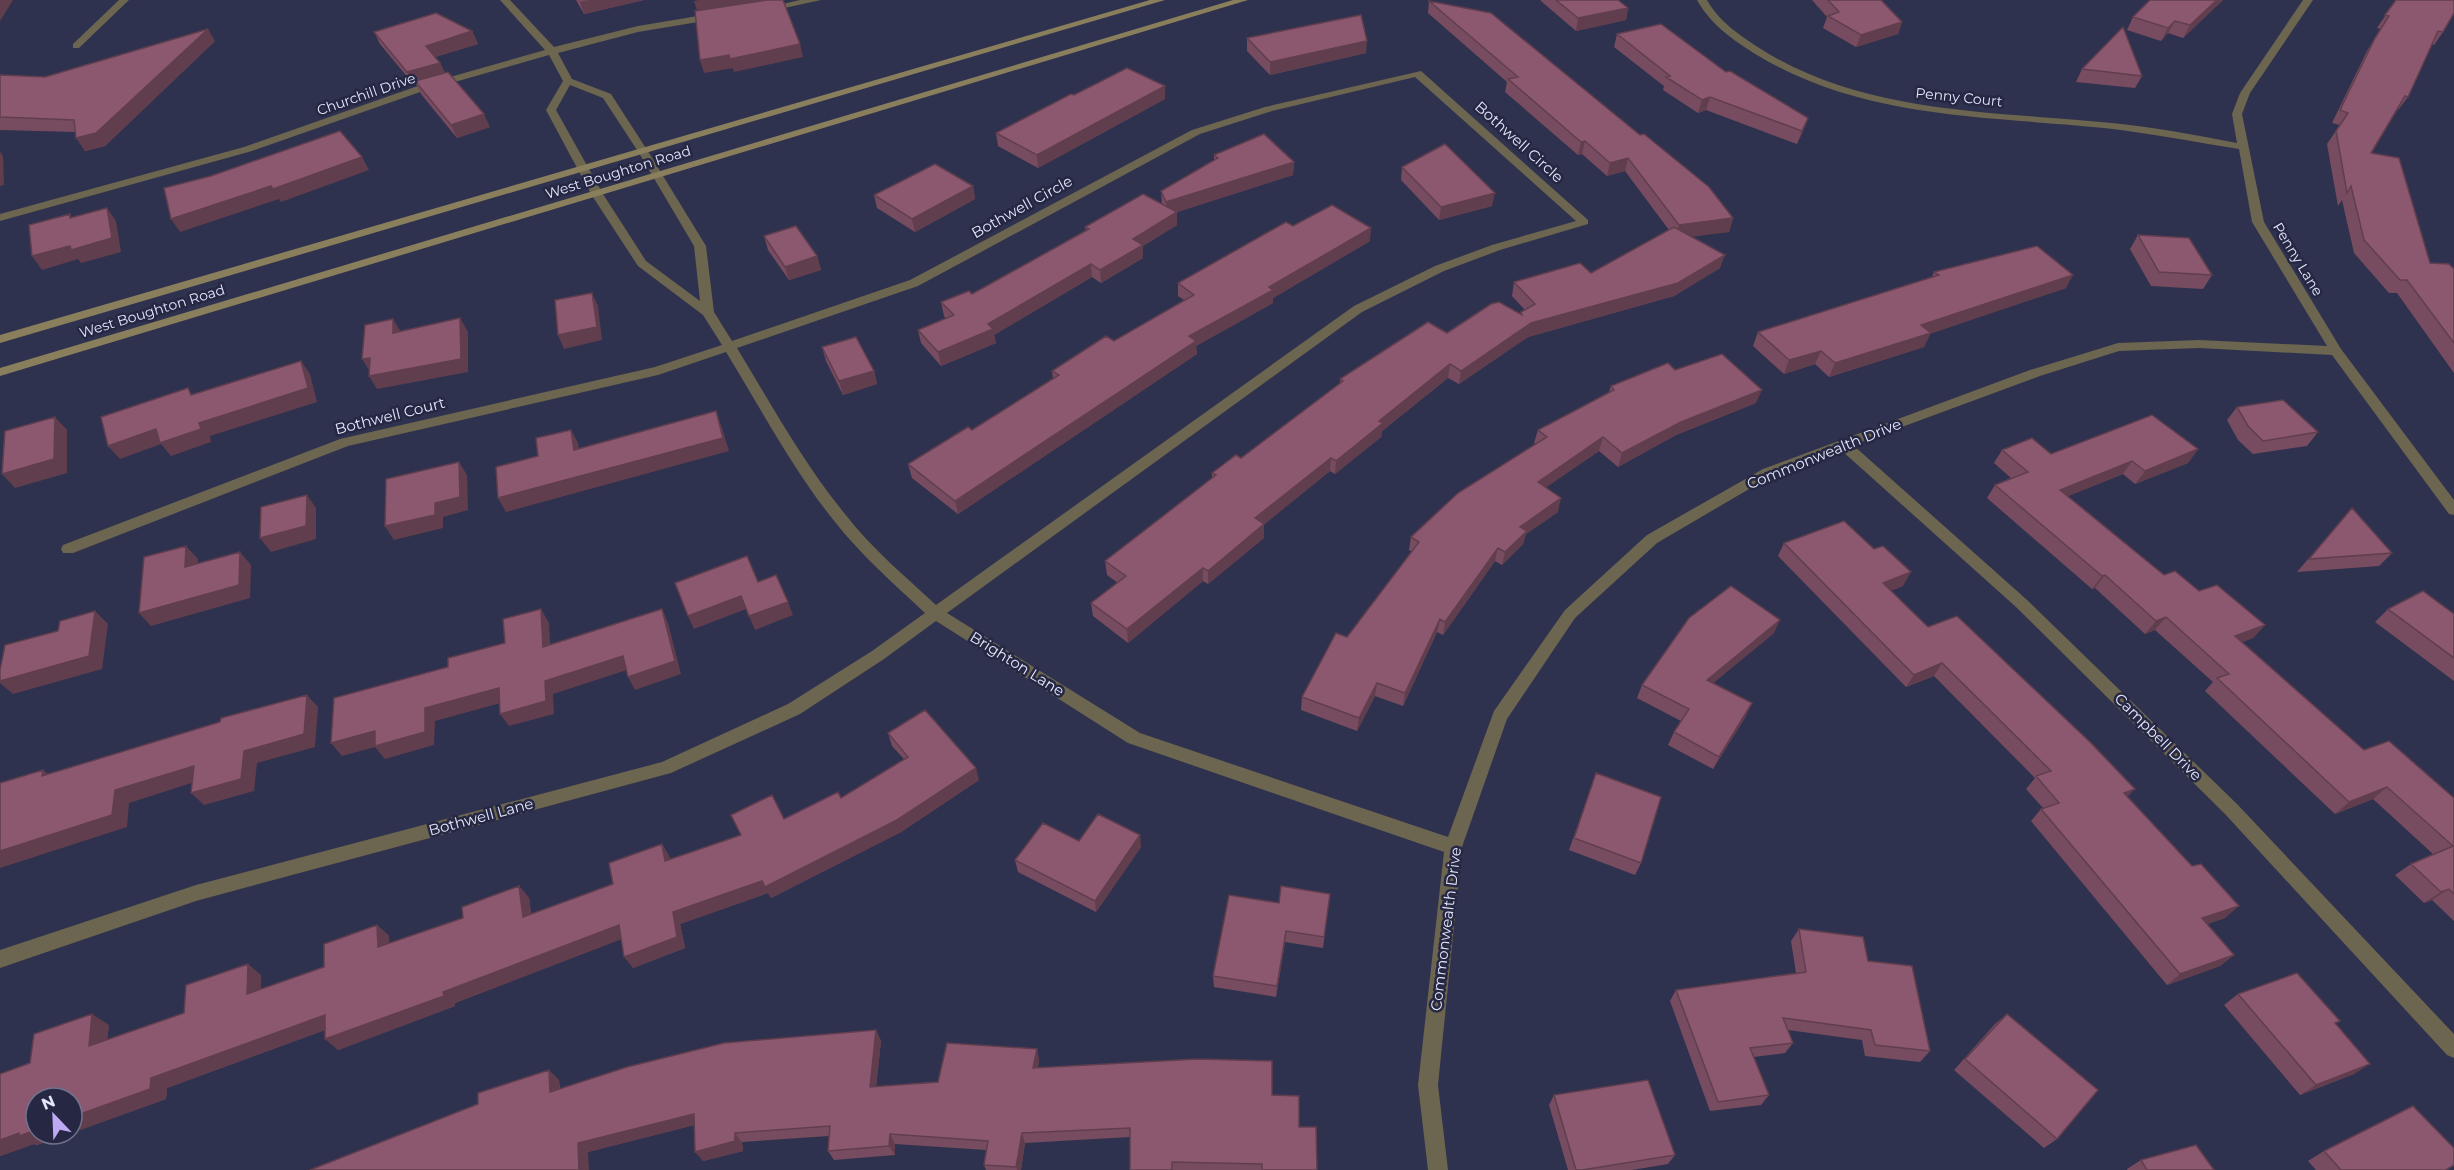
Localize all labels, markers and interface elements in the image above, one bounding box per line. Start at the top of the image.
street label: Churchill Drive [314,69,418,119]
street label: Penny Court [1915,83,2004,111]
street label: Bothwell Circle [1471,97,1568,186]
street label: West Boughton Road [543,141,693,203]
street label: Bothwell Circle [968,171,1076,242]
street label: Penny Lane [2269,219,2327,299]
street label: West Boughton Road [77,280,227,342]
street label: Bothwell Court [333,393,447,438]
street label: Commonwealth Drive [1744,414,1904,493]
street label: Brighton Lane [967,627,1068,700]
street label: Campbell Drive [2111,689,2206,784]
street label: Bothwell Lane [426,793,535,840]
street label: Commonwealth Drive [1426,846,1465,1012]
north arrow [24,1086,84,1146]
text: N [39,1091,58,1114]

